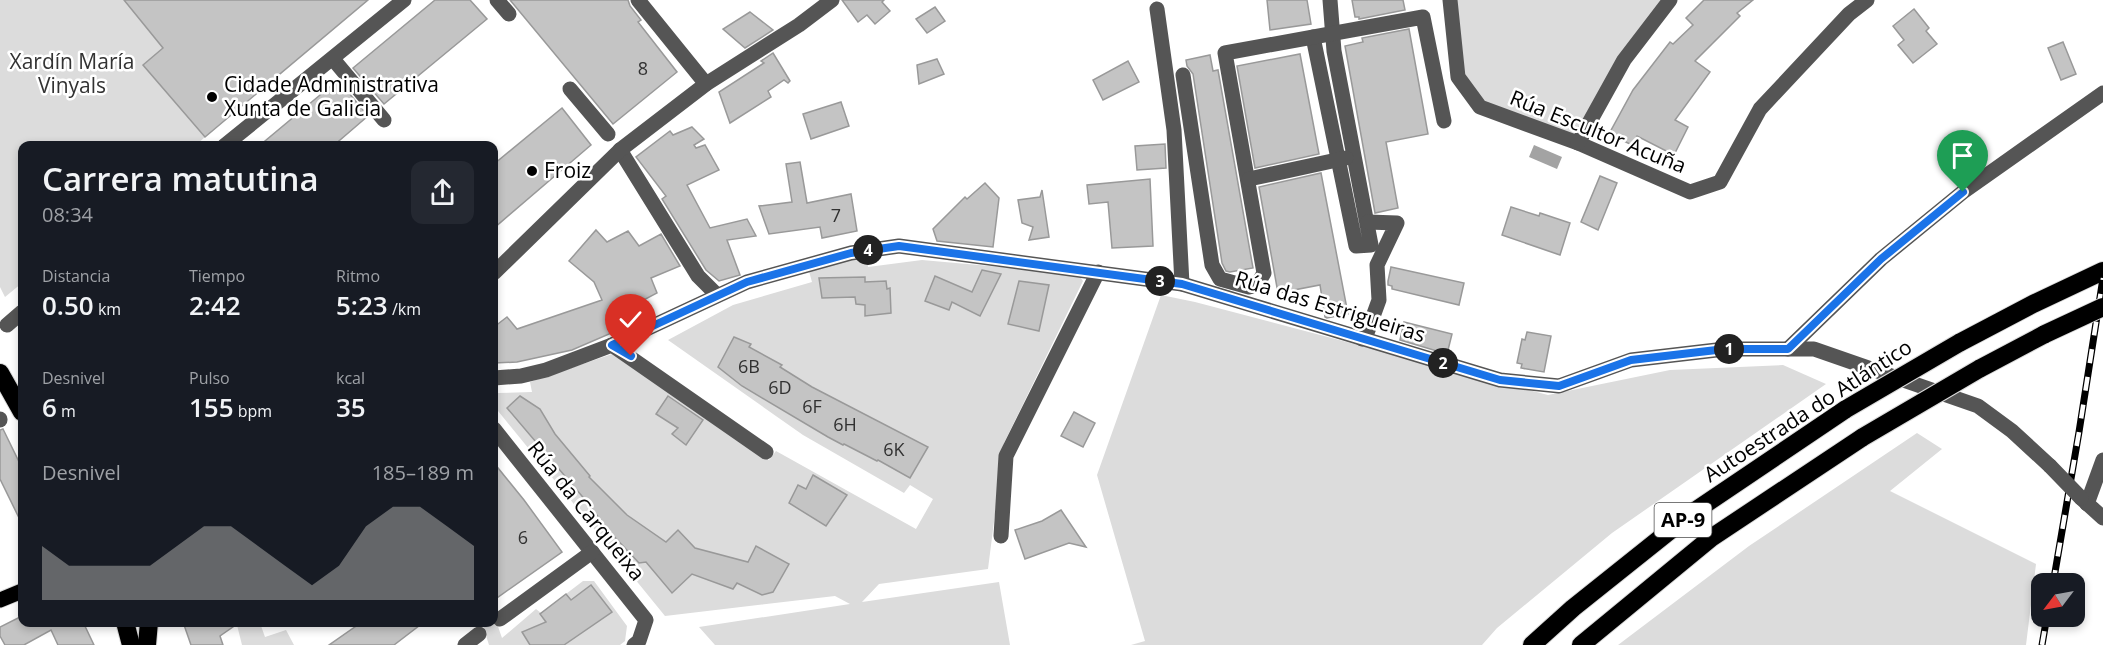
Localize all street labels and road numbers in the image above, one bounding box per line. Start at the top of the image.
street label: Rúa Escultor Acuña [1506,83,1691,179]
street label: Rúa das Estrigueiras [1232,264,1429,348]
street label: Autoestrada do Atlántico [1698,332,1917,488]
street label: Rúa da Carqueixa [522,435,652,586]
road number: AP-9 [1654,503,1712,537]

